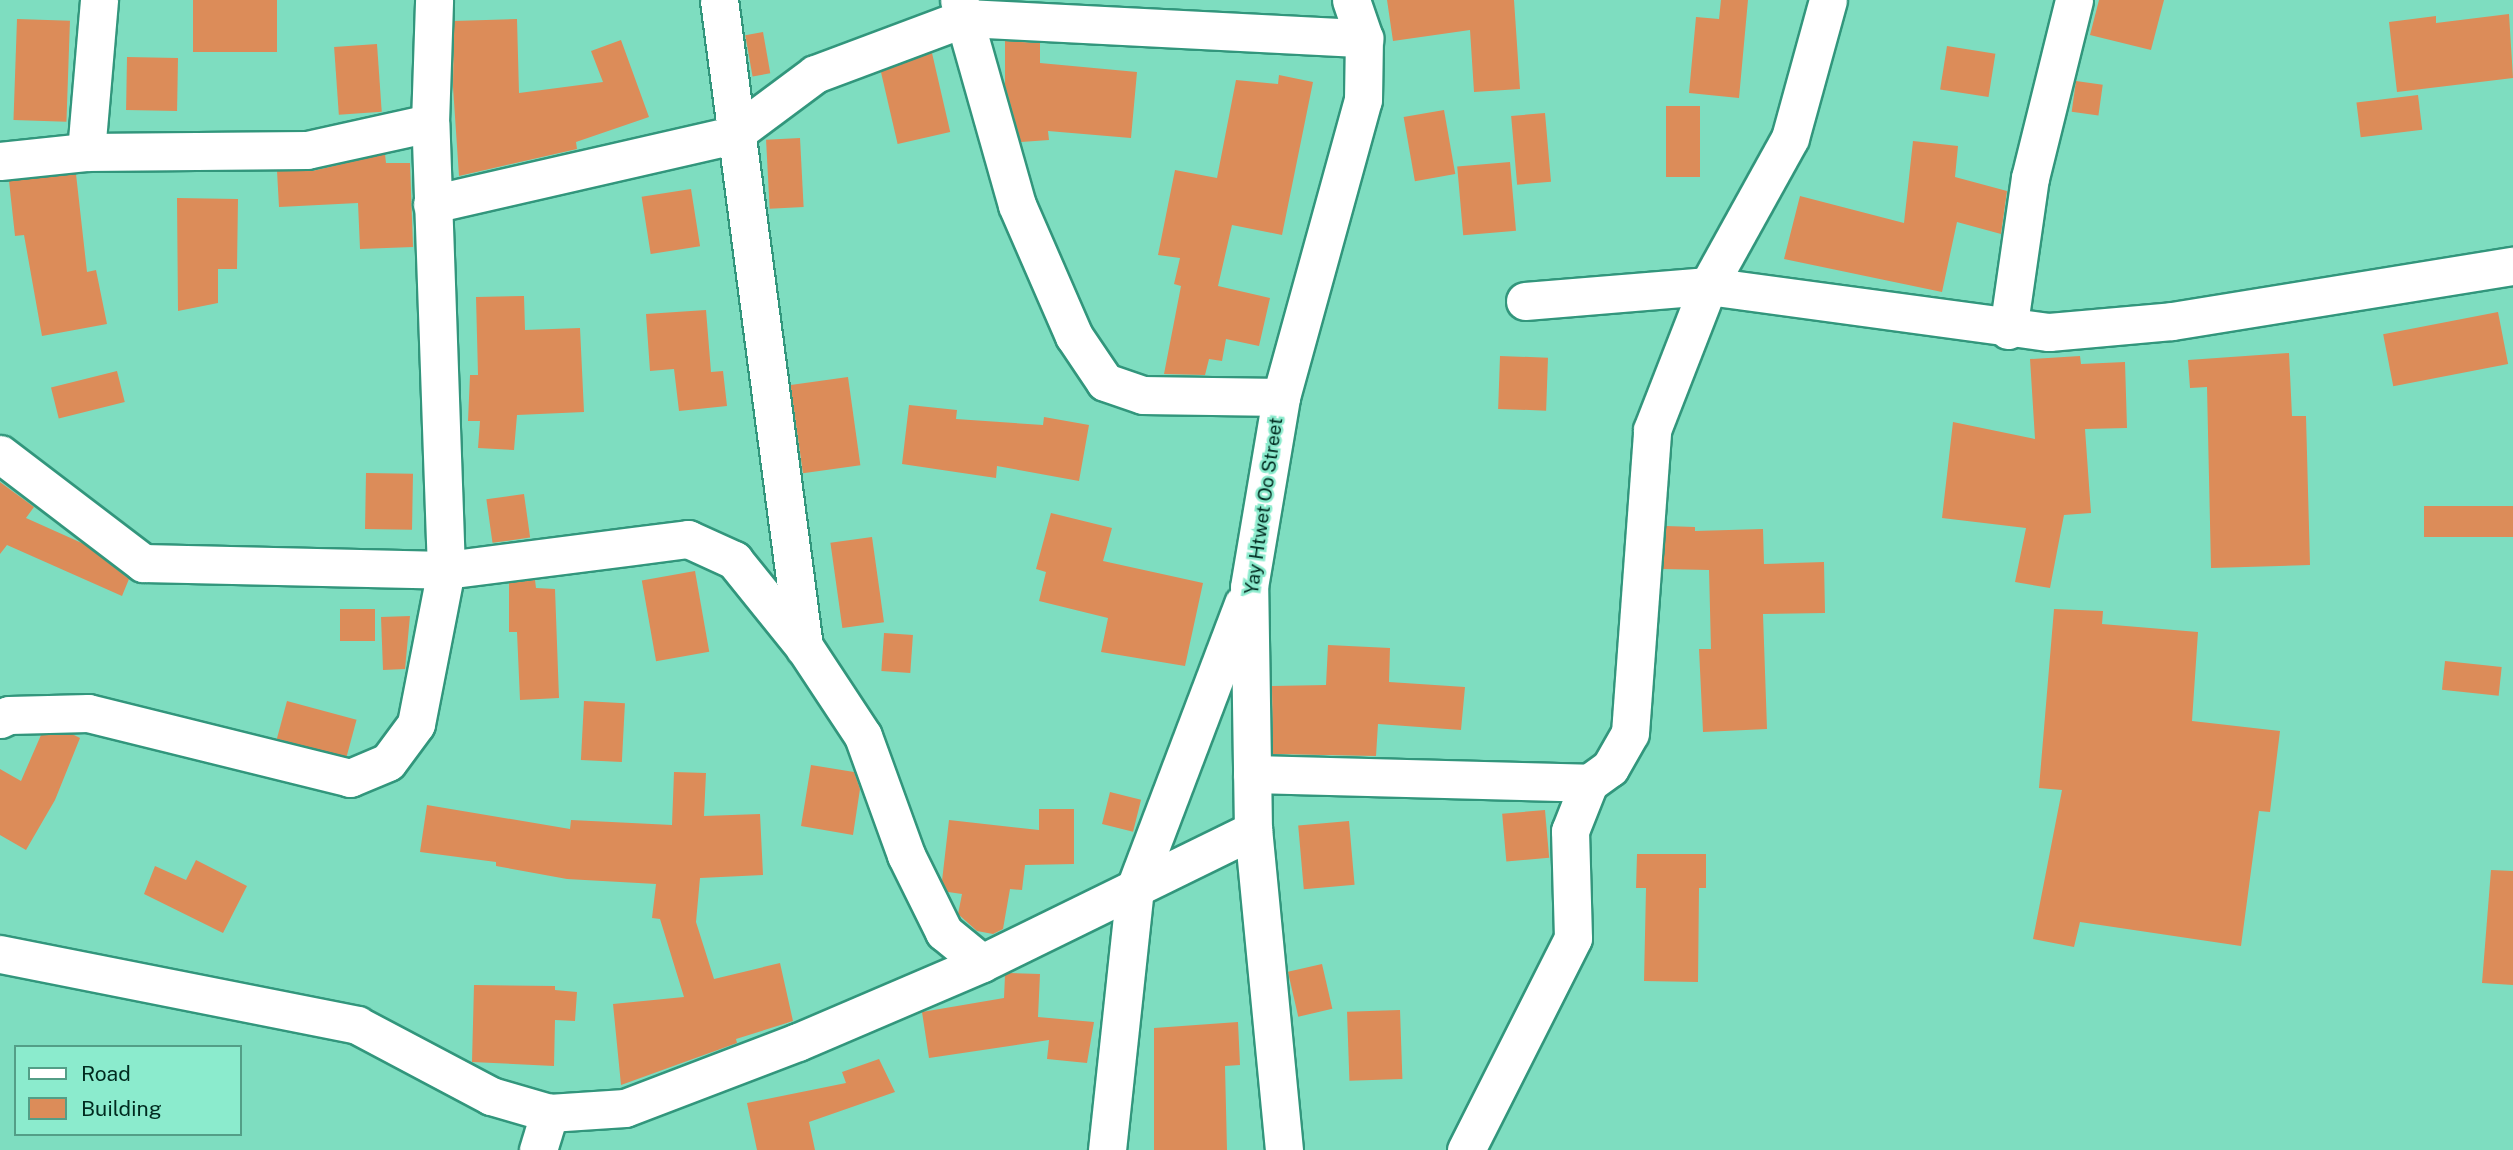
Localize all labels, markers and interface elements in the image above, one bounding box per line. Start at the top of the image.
street label: Yay Htwet Oo Street [1240,416,1288,596]
legend [14,1045,242,1136]
text: Road [81,1061,131,1086]
text: Building [81,1096,162,1121]

